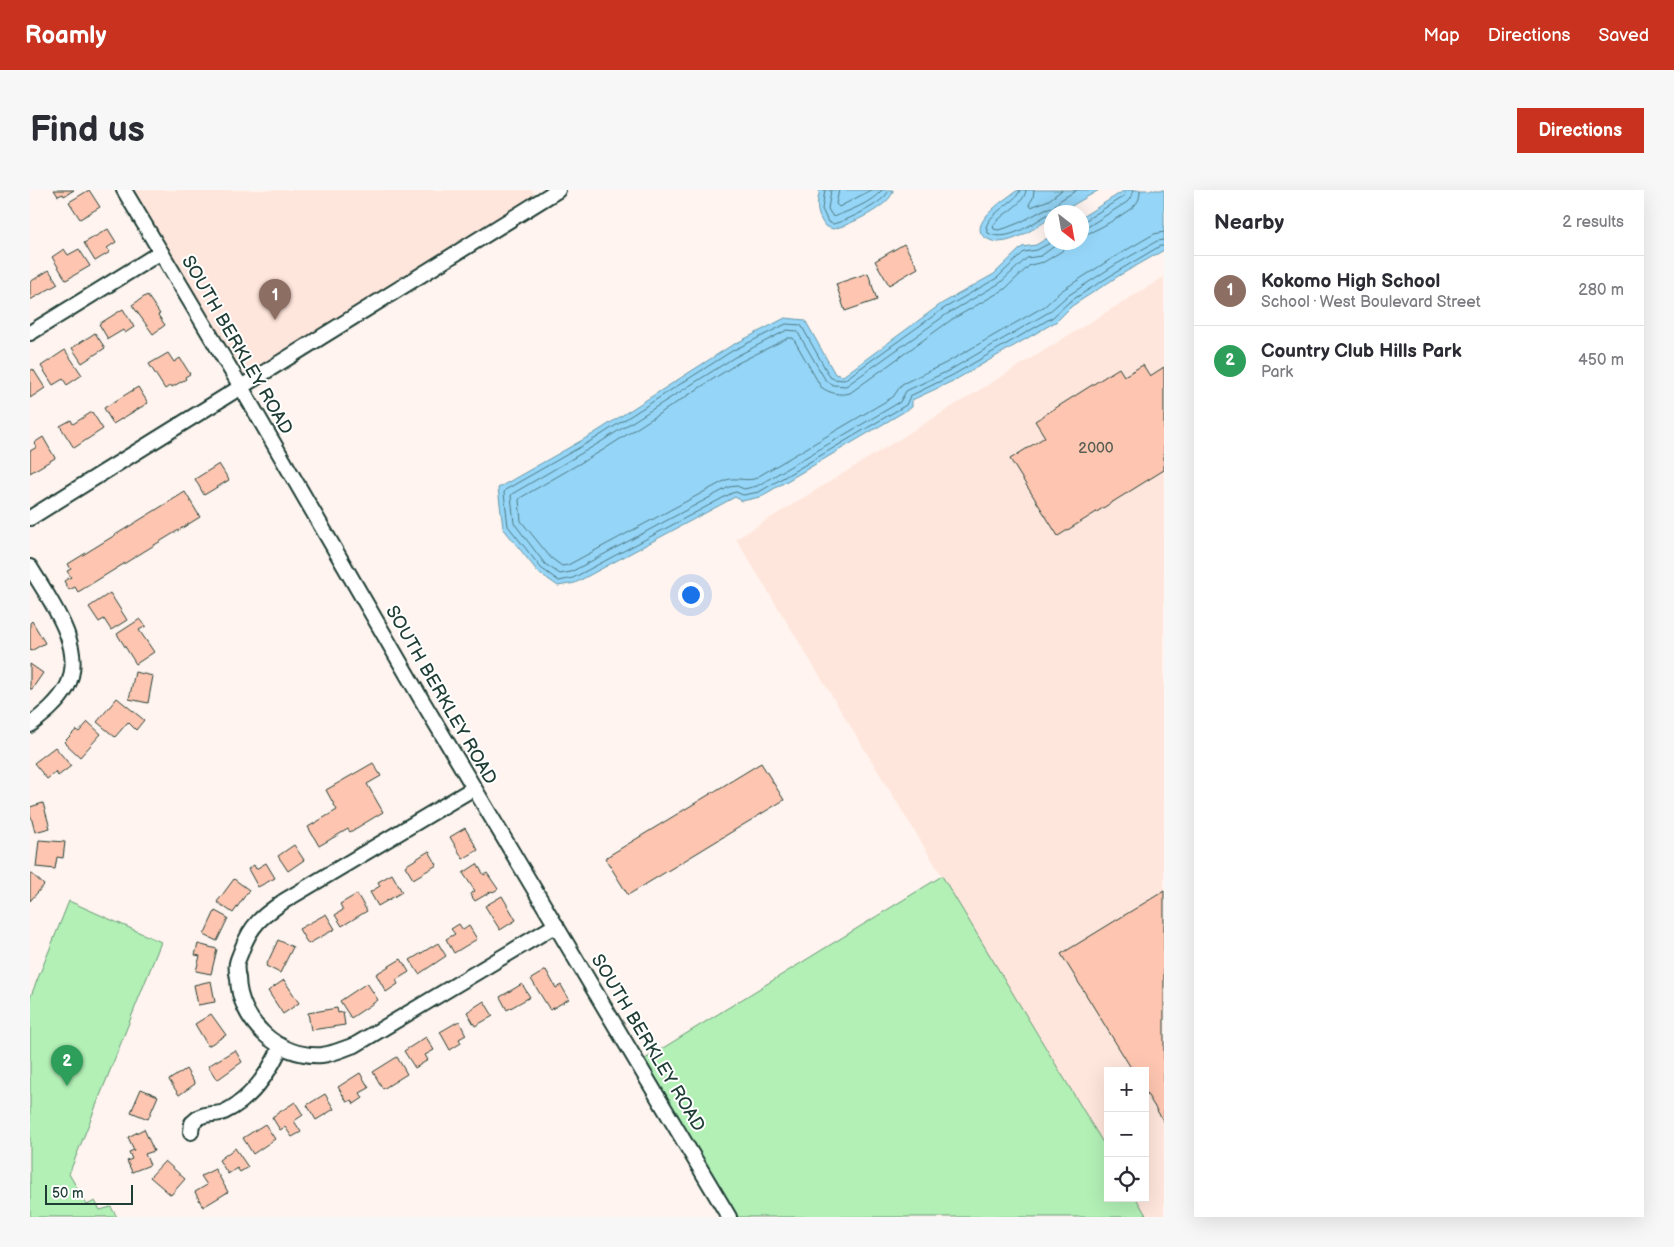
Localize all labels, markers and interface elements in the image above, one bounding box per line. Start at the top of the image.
text: Roamly [25,21,106,50]
text: Map [1424,25,1460,46]
text: Directions [1488,25,1570,46]
text: Saved [1598,25,1649,46]
button: Directions [1517,108,1644,153]
text: Find us [30,109,145,152]
north arrow [1044,205,1089,250]
text: Nearby [1214,210,1284,235]
text: 2 results [1562,213,1624,232]
street label: SOUTH BERKLEY ROAD [177,252,297,438]
text: Kokomo High School [1261,270,1440,293]
pin: 1 [259,279,291,320]
text: 1 [1227,281,1233,300]
text: 280 m [1578,281,1624,300]
text: School · West Boulevard Street [1261,293,1481,312]
text: Country Club Hills Park [1261,340,1462,363]
text: 2 [1225,351,1235,370]
text: 450 m [1578,351,1624,370]
text: Park [1261,363,1293,382]
house number: 2000 [1078,439,1114,458]
your location [678,582,704,608]
street label: SOUTH BERKLEY ROAD [381,602,501,788]
street label: SOUTH BERKLEY ROAD [587,951,709,1135]
pin: 2 [51,1045,83,1086]
map controls [1104,1067,1149,1202]
button: + [1104,1067,1149,1112]
button: − [1104,1112,1149,1157]
button: locate [1104,1157,1149,1202]
scale bar [45,1182,132,1205]
text: 50 m [52,1185,84,1202]

